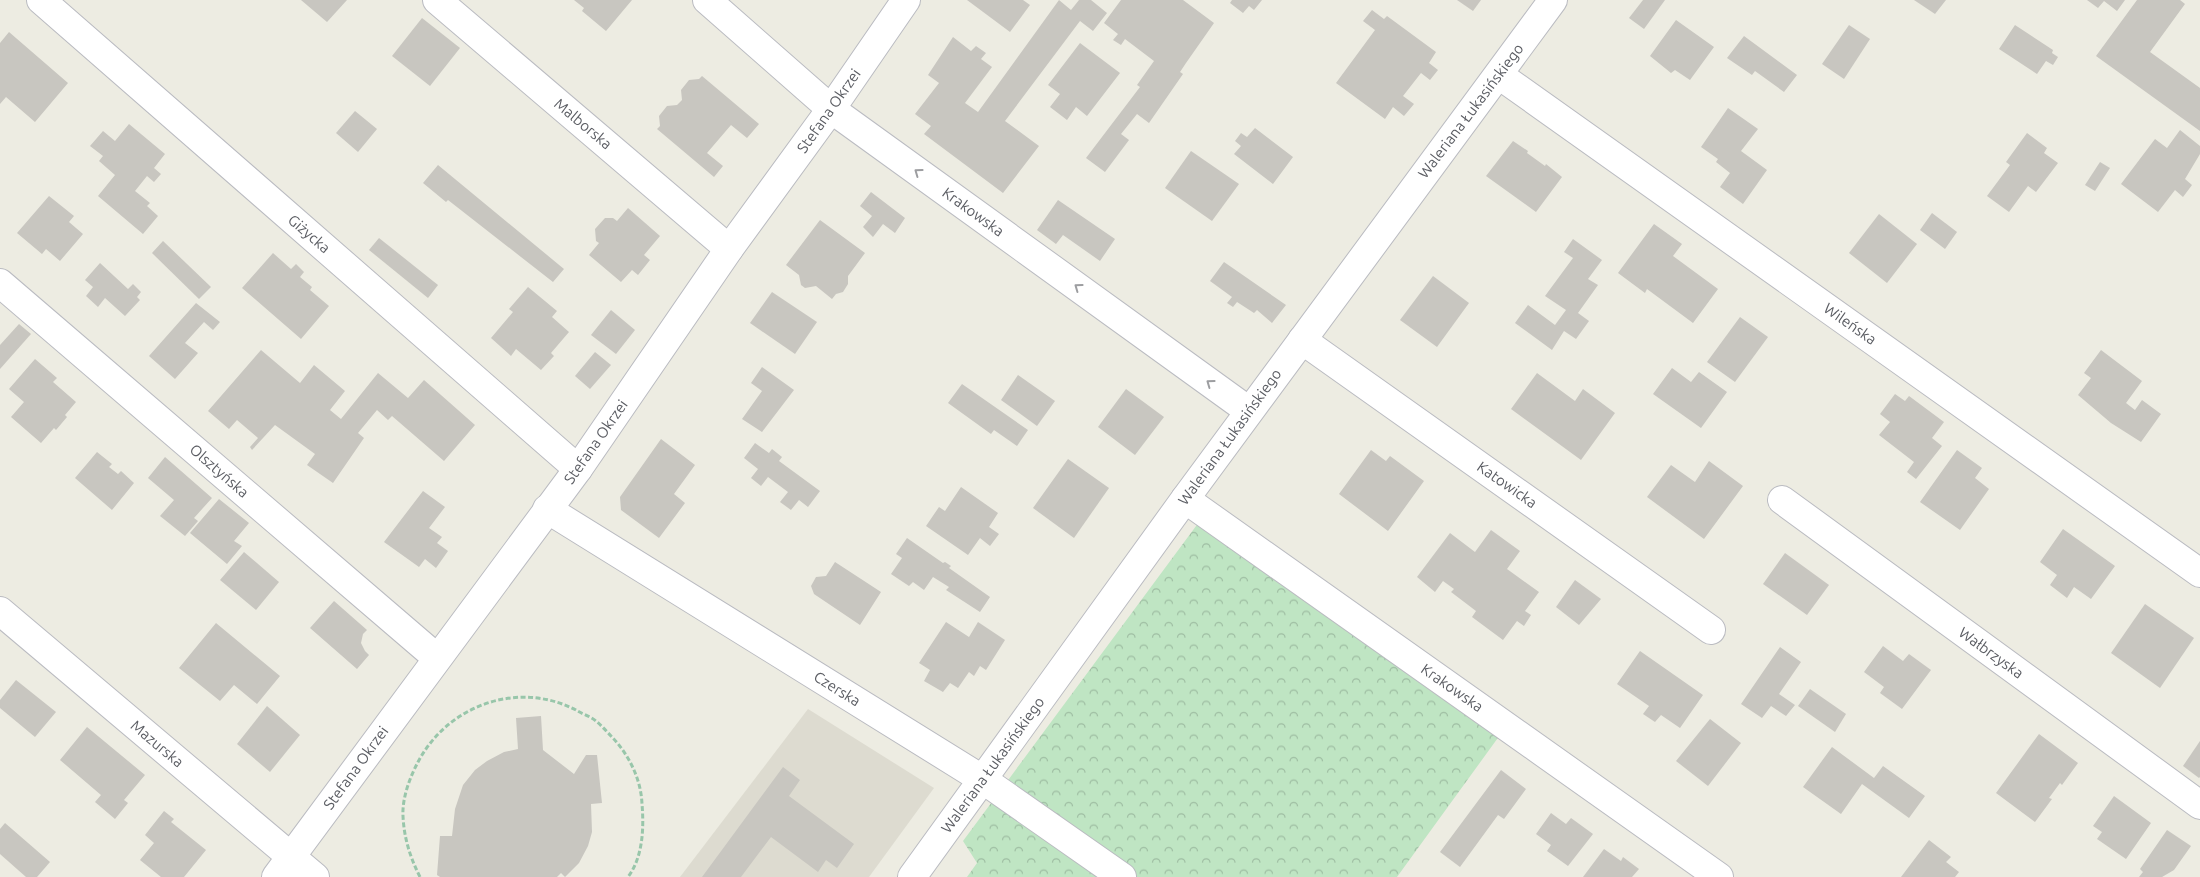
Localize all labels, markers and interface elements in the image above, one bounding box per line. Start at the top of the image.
street label: Waleriana Łukasińskiego [1414,40,1527,181]
street label: Stefana Okrzei [793,65,864,156]
street label: Malborska [551,95,615,153]
one-way arrow [914,169,924,178]
street label: Krakowska [939,184,1007,240]
street label: Giżycka [285,211,334,256]
one-way arrow [1075,285,1084,293]
street label: Wileńska [1821,299,1880,348]
street label: Waleriana Łukasińskiego [1174,365,1285,508]
one-way arrow [1206,380,1216,389]
street label: Stefana Okrzei [560,396,631,487]
street label: Olsztyńska [186,440,252,501]
street label: Katowicka [1474,458,1540,511]
street label: Wałbrzyska [1956,623,2027,682]
street label: Krakowska [1418,660,1487,715]
street label: Czerska [811,668,864,709]
street label: Waleriana Łukasińskiego [937,693,1048,836]
street label: Mazurska [127,717,187,771]
street label: Stefana Okrzei [320,723,391,813]

